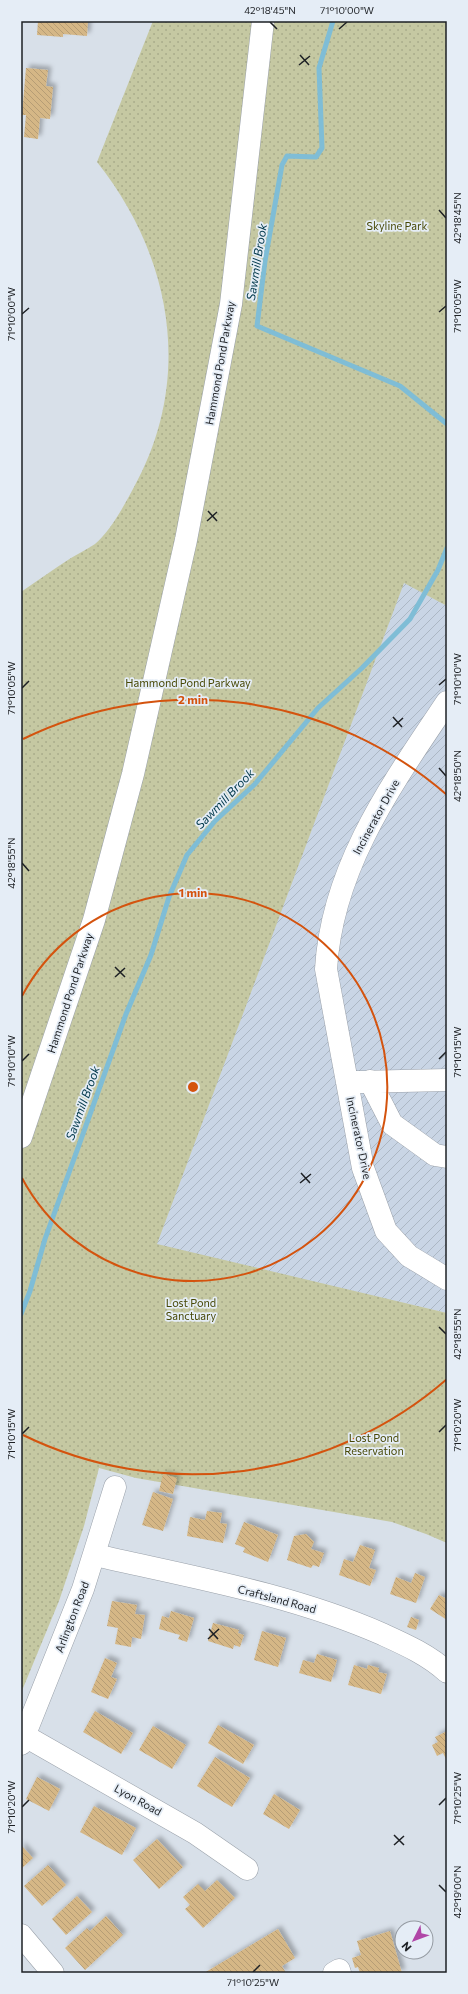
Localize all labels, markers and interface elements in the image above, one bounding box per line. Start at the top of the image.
text: 42°18'45"N [244,4,296,16]
text: 71°10'00"W [320,4,374,16]
text: 42°18'45"N [451,192,463,244]
park label: Skyline Park [367,219,428,232]
water label: Sawmill Brook [243,222,269,301]
text: 71°10'05"W [451,279,463,333]
text: 71°10'00"W [5,287,17,341]
street label: Hammond Pond Parkway [202,300,237,426]
text: 71°10'10"W [451,653,463,705]
text: 71°10'05"W [5,661,17,715]
park label: Hammond Pond Parkway [125,676,251,689]
text: 2 min [178,692,208,706]
text: 42°18'50"N [451,750,463,802]
water label: Sawmill Brook [192,765,257,831]
street label: Incinerator Drive [350,777,402,857]
text: 42°18'55"N [5,837,17,889]
text: 1 min [179,885,207,899]
street label: Hammond Pond Parkway [44,931,95,1055]
text: 71°10'15"W [451,1026,463,1078]
text: 71°10'10"W [5,1035,17,1087]
water label: Sawmill Brook [62,1063,102,1142]
centre of rings [186,1080,200,1094]
street label: Incinerator Drive [344,1096,375,1180]
park label: Lost Pond Sanctuary [166,1296,217,1322]
text: 42°18'55"N [451,1308,463,1360]
text: 71°10'20"W [451,1398,463,1452]
text: 71°10'15"W [5,1408,17,1460]
park label: Lost Pond Reservation [344,1431,404,1457]
street label: Arlington Road [52,1579,91,1654]
street label: Craftsland Road [237,1582,318,1615]
text: 71°10'25"W [451,1772,463,1824]
text: 71°10'20"W [5,1780,17,1834]
street label: Lyon Road [112,1781,164,1818]
text: 42°19'00"N [451,1866,463,1918]
north arrow [394,1920,434,1960]
text: N [399,1940,414,1954]
text: 71°10'25"W [227,1976,279,1988]

